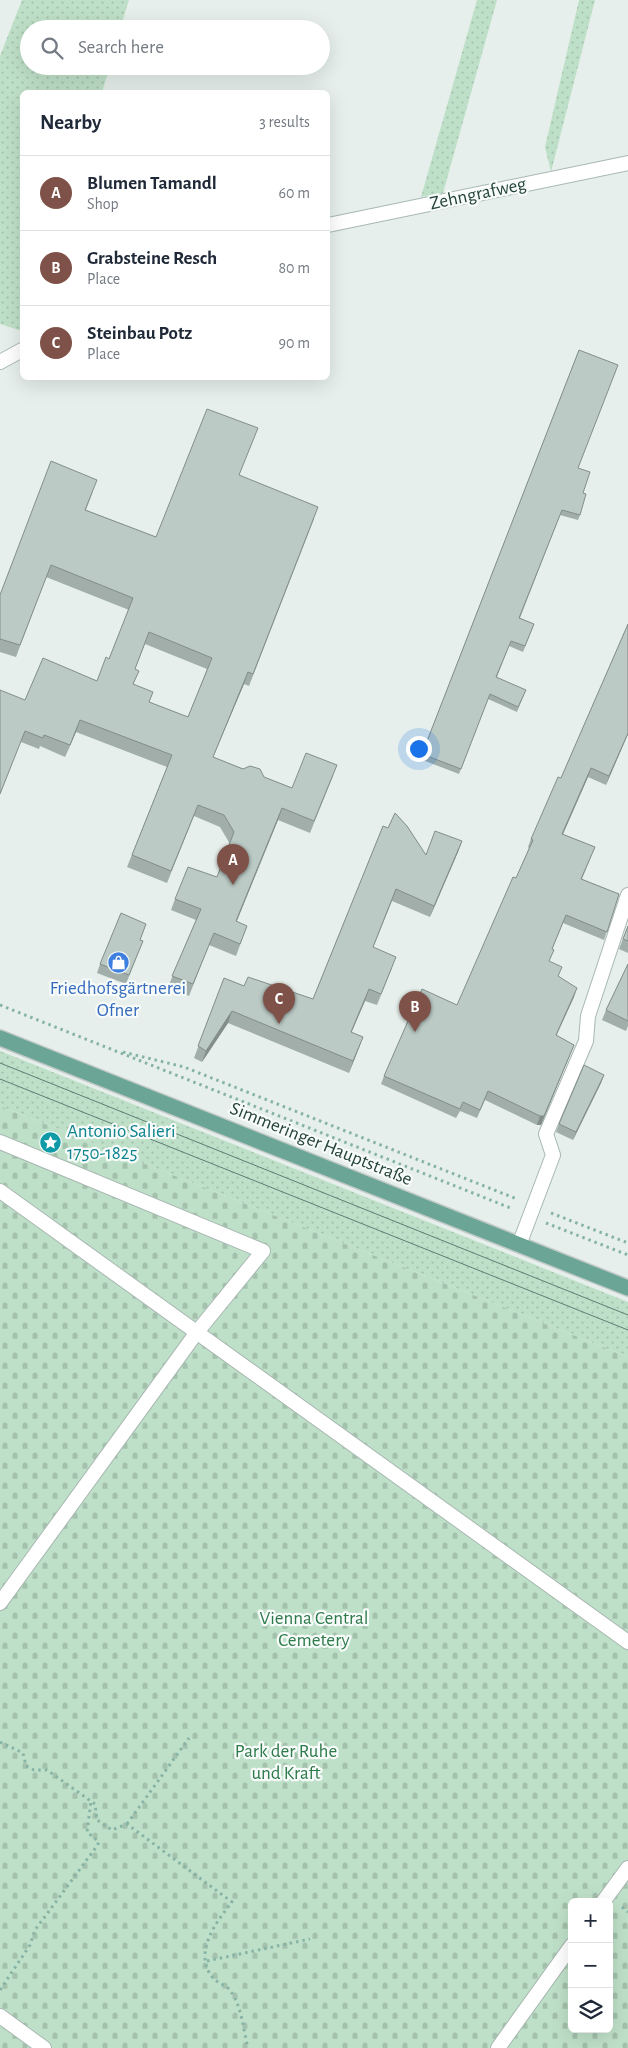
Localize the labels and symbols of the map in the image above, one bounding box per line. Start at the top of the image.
street label: Zehngrafweg [428,174,529,213]
your location [406,736,432,762]
pin: A [217,844,249,885]
shop icon: Friedhofsgärtnerei Ofner [106,950,130,974]
place label: Friedhofsgärtnerei Ofner [50,979,186,1020]
pin: C [263,983,295,1024]
pin: B [399,991,431,1032]
street label: Simmeringer Hauptstraße [227,1099,415,1189]
place label: Antonio Salieri 1750-1825 [67,1122,176,1163]
place icon: Antonio Salieri 1750-1825 [39,1130,63,1154]
park label: Vienna Central Cemetery [260,1609,368,1650]
park label: Park der Ruhe und Kraft [235,1742,337,1783]

